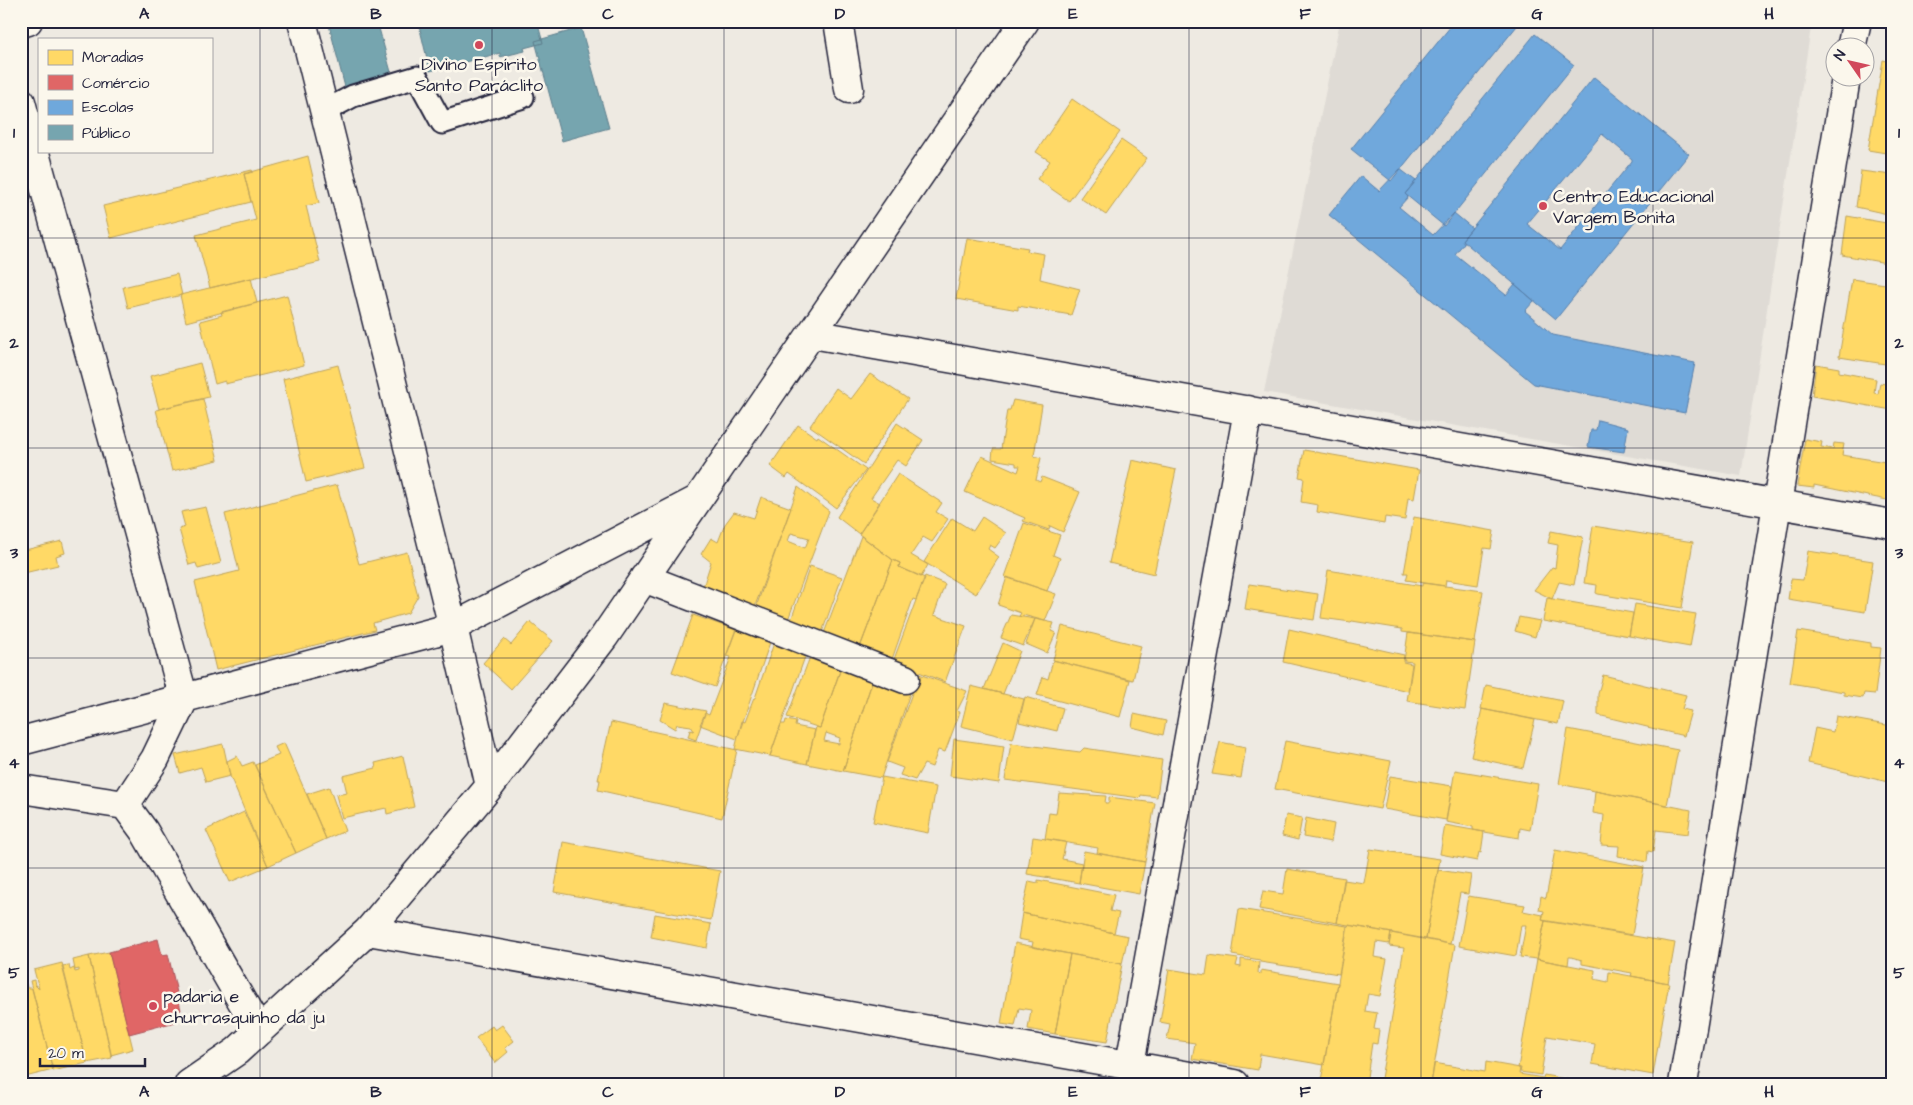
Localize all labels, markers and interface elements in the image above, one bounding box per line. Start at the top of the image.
text: A [139,3,150,25]
text: B [370,3,382,25]
text: C [602,3,614,25]
text: D [835,3,846,25]
text: E [1068,3,1078,25]
text: F [1299,3,1311,25]
text: G [1531,3,1543,25]
text: H [1764,3,1774,25]
legend [38,38,212,152]
north arrow [1826,38,1876,88]
marker: Divino Espírito Santo Paráclito [473,39,485,51]
text: N [1829,46,1851,65]
text: Moradias [82,47,144,68]
place label: Divino Espírito Santo Paráclito [415,52,543,98]
text: Comércio [82,73,150,94]
text: Escolas [82,97,134,118]
text: 1 [13,122,16,144]
text: 1 [1898,122,1901,144]
text: Público [82,123,131,144]
place label: Centro Educacional Vargem Bonita [1553,184,1714,231]
marker: Centro Educacional Vargem Bonita [1537,200,1549,212]
text: 2 [8,332,19,354]
text: 2 [1893,332,1904,354]
text: 3 [9,542,19,564]
text: 3 [1894,542,1904,564]
text: 4 [9,752,20,774]
text: 4 [1894,752,1905,774]
text: 5 [8,962,20,984]
text: 5 [1893,962,1905,984]
place label: padaria e churrasquinho da ju [163,984,325,1030]
marker: padaria e churrasquinho da ju [147,1000,159,1012]
scale bar [40,1035,145,1067]
text: 20 m [48,1043,84,1064]
text: A [139,1081,150,1103]
text: B [370,1081,382,1103]
text: C [602,1081,614,1103]
text: D [835,1081,846,1103]
text: E [1068,1081,1078,1103]
text: F [1299,1081,1311,1103]
text: G [1531,1081,1543,1103]
text: H [1764,1081,1774,1103]

